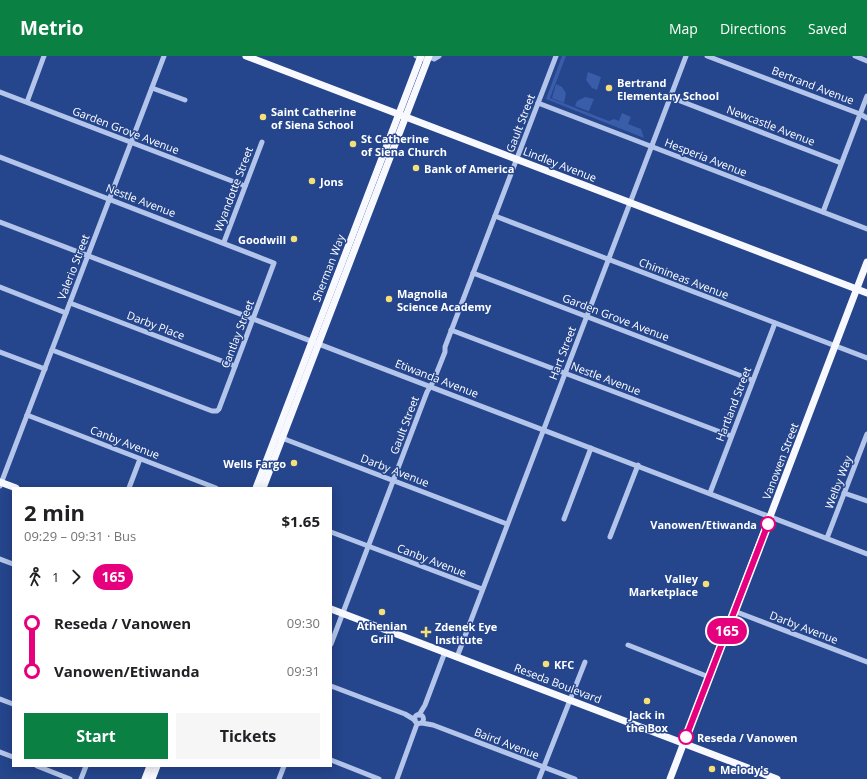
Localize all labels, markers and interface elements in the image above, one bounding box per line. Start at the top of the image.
text: Metrio [20,15,84,41]
text: Map [669,19,698,38]
text: Directions [720,19,786,38]
text: Saved [808,19,847,38]
street label: Bertrand Avenue [770,62,856,108]
place label: Bertrand Elementary School [617,75,719,103]
marker: Bertrand Elementary School [604,83,614,93]
street label: Gault Street [502,92,538,154]
street label: Newcastle Avenue [725,101,817,149]
street label: Garden Grove Avenue [71,103,181,157]
place label: Saint Catherine of Siena School [271,104,357,132]
marker: Saint Catherine of Siena School [258,112,268,122]
place label: St Catherine of Siena Church [361,131,447,159]
street label: Hesperia Avenue [663,134,749,180]
marker: St Catherine of Siena Church [348,139,358,149]
street label: Lindley Avenue [521,143,599,185]
street label: Wyandotte Street [210,144,256,233]
place label: Bank of America [424,161,514,176]
marker: Bank of America [411,163,421,173]
place label: Jons [319,174,344,189]
marker: Jons [307,176,317,186]
street label: Nestle Avenue [104,180,178,220]
street label: Valerio Street [54,232,92,302]
place label: Goodwill [238,232,286,247]
street label: Sherman Way [308,232,348,304]
marker: Goodwill [289,234,299,244]
street label: Chimineas Avenue [637,254,731,302]
place label: Magnolia Science Academy [397,286,492,314]
street label: Garden Grove Avenue [561,290,671,344]
marker: Magnolia Science Academy [384,294,394,304]
street label: Cantlay Street [217,298,257,370]
street label: Darby Place [125,307,187,343]
street label: Hart Street [545,324,579,382]
street label: Etiwanda Avenue [393,355,481,401]
street label: Nestle Avenue [569,358,643,398]
street label: Hartland Street [712,365,754,443]
street label: Gault Street [386,394,422,456]
street label: Vanowen Street [758,420,802,502]
street label: Canby Avenue [88,422,162,462]
street label: Darby Avenue [359,450,431,490]
street label: Welby Way [821,453,855,511]
place label: Wells Fargo [223,456,286,471]
marker: Wells Fargo [289,458,299,468]
text: 2 min [24,497,85,527]
text: $1.65 [281,511,320,531]
marker: Vanowen/Etiwanda [760,516,776,532]
place label: Vanowen/Etiwanda [650,517,757,532]
text: 09:29 – 09:31 · Bus [24,527,136,545]
street label: Canby Avenue [395,540,469,580]
icon: walk [24,566,46,588]
icon: forward [65,566,87,588]
text: 165 [101,567,125,586]
text: 1 [52,568,59,586]
place label: Valley Marketplace [629,571,699,599]
marker: Valley Marketplace [701,579,711,589]
marker: Athenian Grill [377,607,387,617]
street label: Darby Avenue [768,607,840,647]
text: Reseda / Vanowen [54,613,191,633]
text: 09:30 [287,614,320,632]
place label: Athenian Grill [357,618,407,646]
line badge: 165 [704,618,750,644]
place label: Zdenek Eye Institute [435,619,498,647]
text: 165 [715,621,739,640]
marker: Zdenek Eye Institute [420,626,432,638]
place label: KFC [554,657,574,672]
street label: Reseda Boulevard [512,659,604,707]
marker: KFC [541,659,551,669]
text: Vanowen/Etiwanda [54,661,200,681]
text: 09:31 [287,662,320,680]
marker: Jack in the Box [642,696,652,706]
place label: Jack in the Box [626,707,669,735]
button: Start [24,713,168,759]
button: Tickets [176,713,320,759]
street label: Baird Avenue [472,724,542,762]
marker: Reseda / Vanowen [678,729,694,745]
place label: Reseda / Vanowen [697,730,798,745]
place label: Melody's [720,762,769,777]
marker: Melody's [707,764,717,774]

